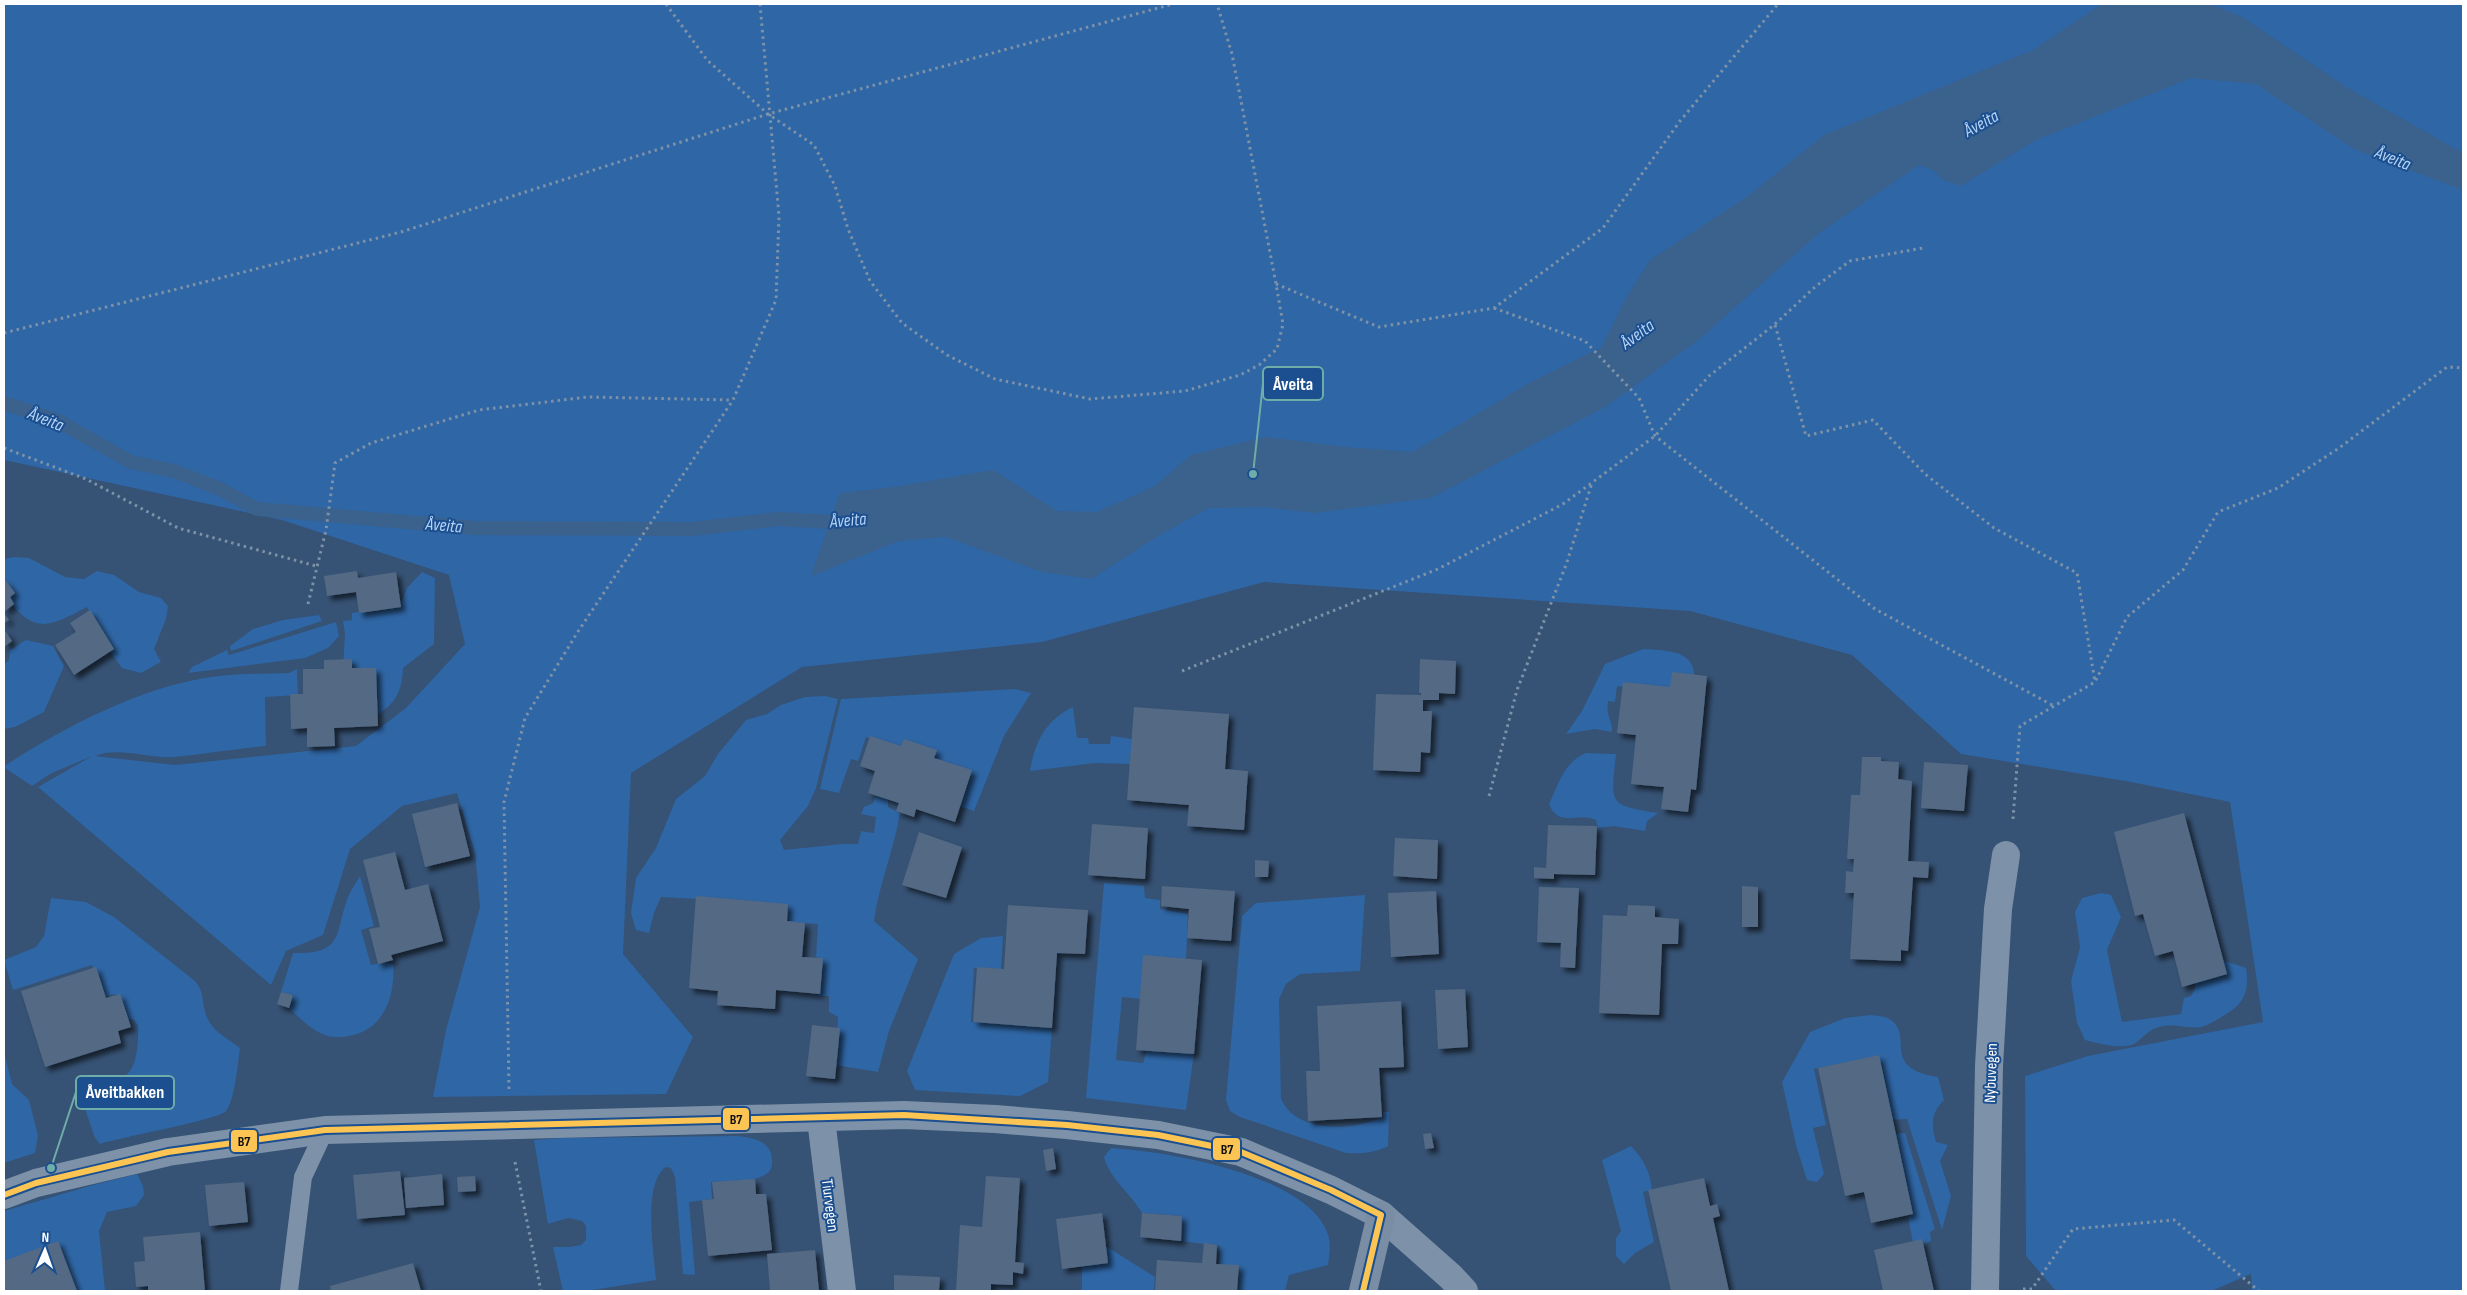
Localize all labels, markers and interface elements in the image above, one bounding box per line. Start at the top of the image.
water label: Åveita [1959,105,2003,142]
water label: Åveita [2371,141,2414,175]
water label: Åveita [1615,315,1659,354]
callout: Åveita [1263,367,1323,400]
text: Åveita [1272,374,1313,395]
water label: Åveita [24,402,67,436]
water label: Åveita [828,508,868,533]
water label: Åveita [424,513,464,538]
street label: Nybuvegen [1981,1043,2002,1103]
callout: Åveitbakken [76,1076,174,1109]
text: Åveitbakken [85,1082,164,1103]
line badge: B7 [722,1107,750,1131]
text: B7 [730,1111,743,1128]
line badge: B7 [230,1129,258,1153]
text: B7 [238,1133,251,1150]
line badge: B7 [1212,1137,1241,1161]
text: B7 [1221,1141,1234,1158]
street label: Tiurvegen [817,1178,842,1233]
north arrow [20,1225,70,1275]
text: N [41,1229,49,1246]

